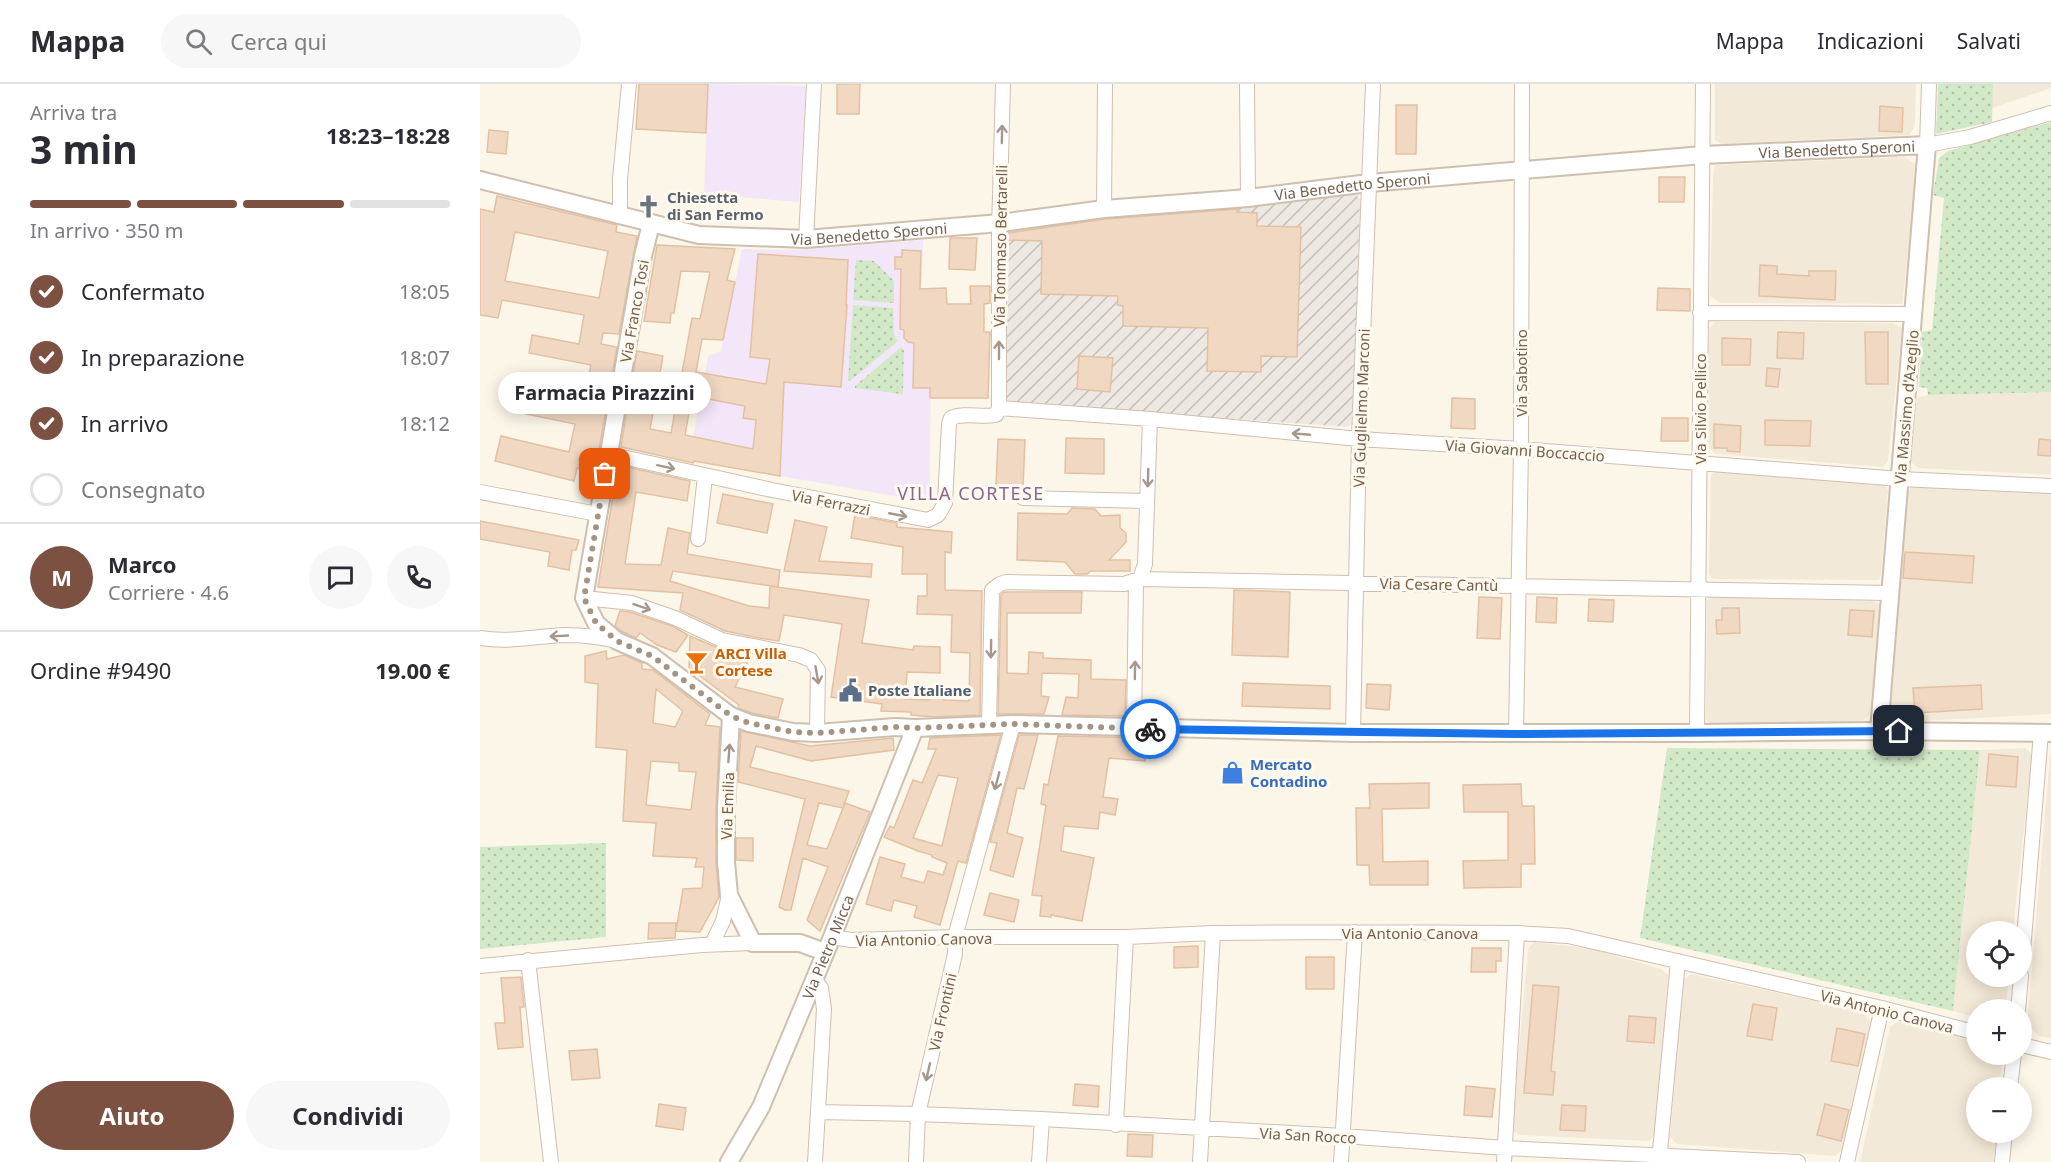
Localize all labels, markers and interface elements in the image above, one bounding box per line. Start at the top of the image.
search box [161,14,581,68]
text: Mappa [30,22,125,60]
icon: search [182,25,215,58]
text: Cerca qui [230,26,327,56]
text: Mappa [1716,27,1784,55]
text: Indicazioni [1817,27,1924,55]
text: Salvati [1957,27,2021,55]
text: Arriva tra [30,99,117,126]
text: 18:23–18:28 [326,120,450,150]
text: 3 min [30,122,137,175]
one-way arrow [996,125,1008,145]
street label: Via Benedetto Speroni [1758,136,1916,163]
street label: Via Tommaso Bertarelli [989,165,1011,327]
street label: Via Benedetto Speroni [1273,168,1431,205]
place label: Chiesetta di San Fermo [667,187,764,224]
church icon: Chiesetta di San Fermo [636,193,662,219]
text: In arrivo · 350 m [30,217,183,244]
street label: Via Benedetto Speroni [790,217,948,249]
street label: Via Franco Tosi [615,258,653,364]
icon: check [30,275,63,308]
text: Confermato [81,276,205,306]
text: 18:05 [399,278,450,305]
street label: Via Guglielmo Marconi [1348,328,1374,488]
street label: Via Sabotino [1511,329,1531,417]
street label: Via Massimo d'Azeglio [1889,329,1923,485]
one-way arrow [993,340,1005,360]
icon: check [30,341,63,374]
text: In preparazione [81,342,245,372]
text: 18:07 [399,344,450,371]
street label: Via Silvio Pellico [1690,353,1710,465]
callout: Farmacia Pirazzini [498,372,711,414]
text: Farmacia Pirazzini [514,379,695,406]
icon: check [30,407,63,440]
text: In arrivo [81,408,168,438]
text: 18:12 [399,410,450,437]
one-way arrow [1291,428,1311,439]
street label: Via Giovanni Boccaccio [1444,434,1606,466]
pin [579,448,630,499]
icon: bag [588,457,621,490]
one-way arrow [656,462,675,473]
one-way arrow [1143,467,1154,487]
text: Consegnato [81,474,205,504]
district label: VILLA CORTESE [897,481,1045,505]
street label: Via Ferrazzi [790,485,872,519]
one-way arrow [888,510,908,521]
button: chat [309,546,372,609]
button: phone [387,546,450,609]
text: Marco [108,549,176,579]
text: M [51,562,72,592]
street label: Via Cesare Cantù [1379,573,1499,595]
text: Corriere · 4.6 [108,579,229,606]
one-way arrow [632,602,651,613]
one-way arrow [549,630,569,641]
one-way arrow [985,638,996,658]
place label: ARCI Villa Cortese [715,643,787,680]
bar icon: ARCI Villa Cortese [684,649,710,675]
text: Ordine #9490 [30,655,171,685]
text: 19.00 € [375,655,450,685]
one-way arrow [1129,661,1141,681]
one-way arrow [811,665,822,684]
public building icon: Poste Italiane [837,677,863,703]
place label: Poste Italiane [868,680,972,700]
courier [1120,699,1180,759]
pin [1873,705,1924,756]
icon: bike [1134,713,1167,746]
icon: home [1882,714,1915,747]
one-way arrow [723,743,734,763]
place label: Mercato Contadino [1250,754,1327,791]
shop icon: Mercato Contadino [1219,760,1245,786]
one-way arrow [991,771,1003,790]
street label: Via Emilia [716,772,738,840]
street label: Via Pietro Micca [797,892,858,1002]
map controls [1966,921,2032,1143]
button: locate [1966,921,2032,987]
street label: Via Antonio Canova [1342,923,1478,943]
street label: Via Antonio Canova [856,928,992,950]
street label: Via Frontini [923,971,961,1053]
street label: Via Antonio Canova [1818,985,1956,1037]
button: + [1966,999,2032,1065]
one-way arrow [922,1062,933,1081]
button: − [1966,1077,2032,1143]
button: Aiuto [30,1081,234,1150]
button: Condividi [246,1081,450,1150]
street label: Via San Rocco [1259,1122,1357,1148]

